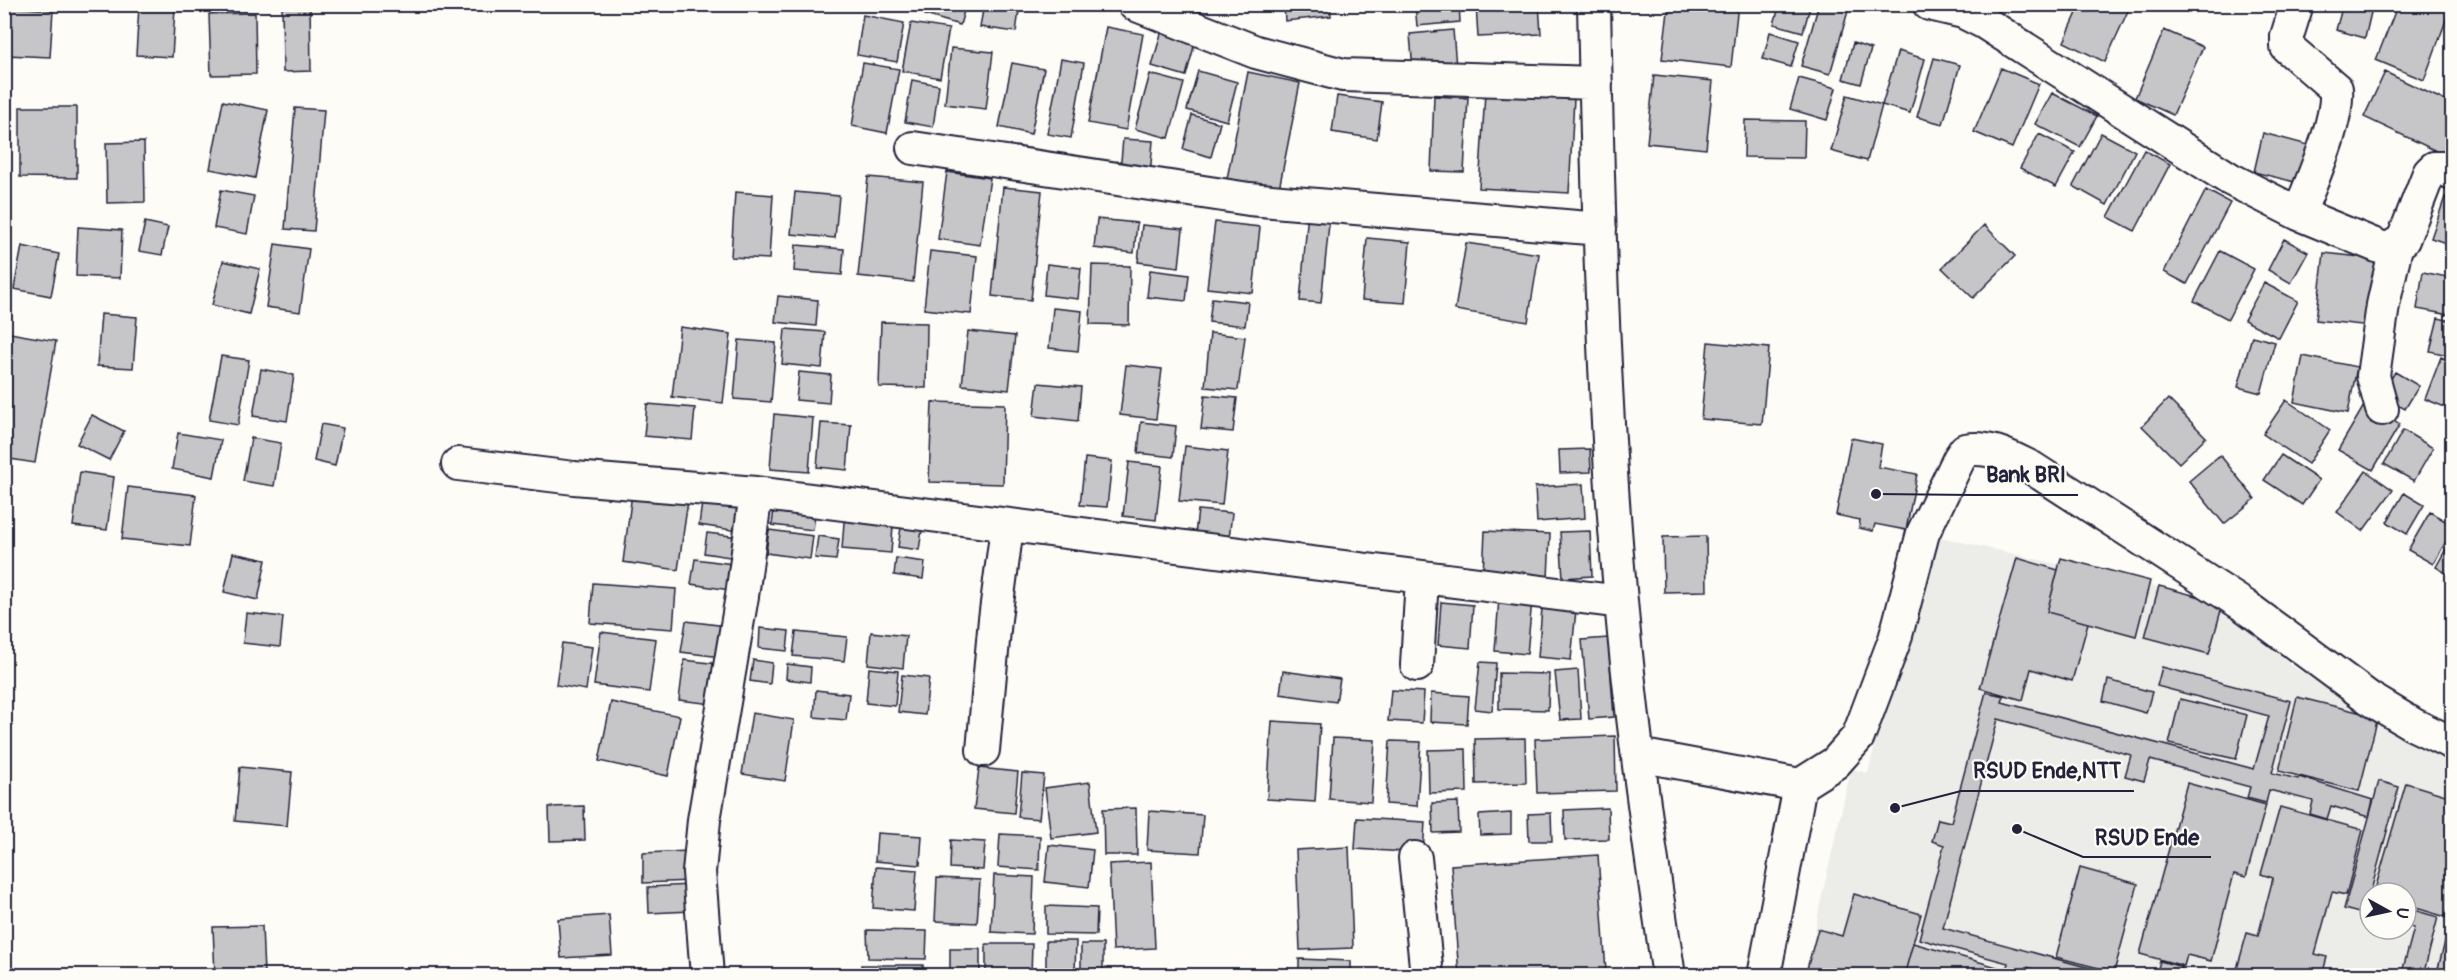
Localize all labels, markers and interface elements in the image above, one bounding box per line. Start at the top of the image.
callout: Bank BRI [1974,455,2078,495]
text: Bank BRI [1986,461,2066,489]
callout: RSUD Ende,NTT [1961,751,2134,791]
text: RSUD Ende,NTT [1973,757,2121,785]
callout: RSUD Ende [2083,817,2211,857]
text: RSUD Ende [2095,824,2200,852]
north arrow [2358,881,2418,941]
text: U [2391,906,2413,920]

